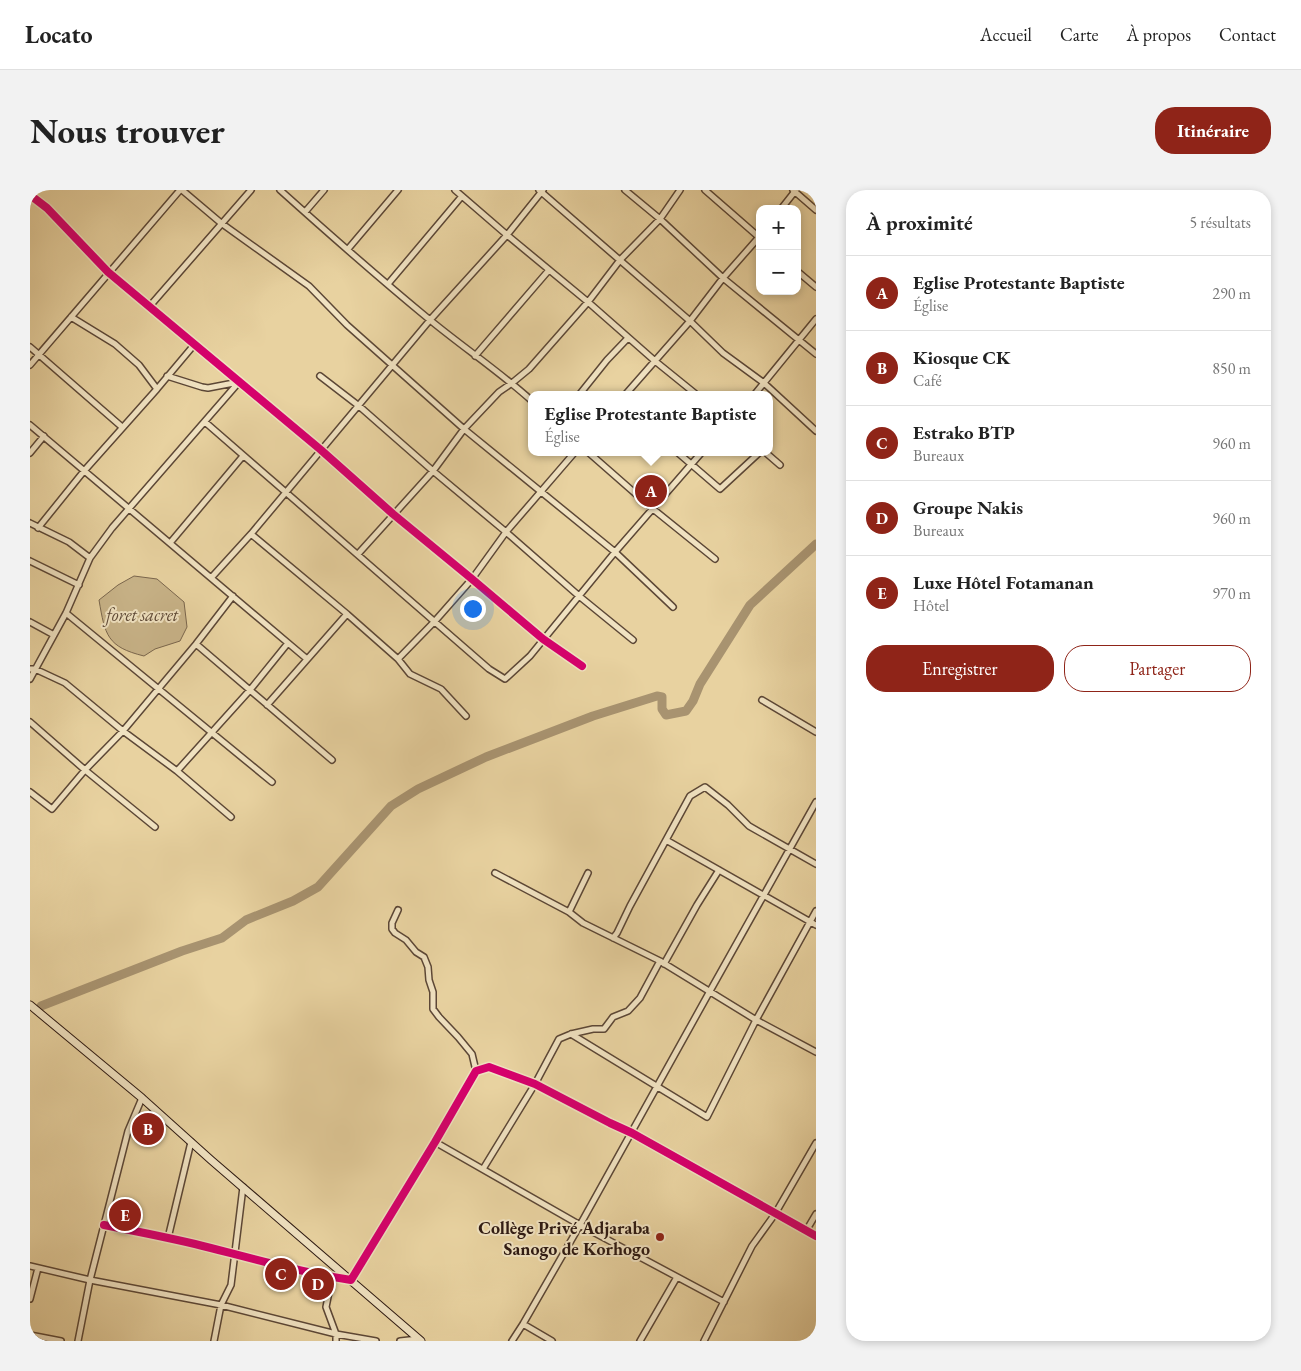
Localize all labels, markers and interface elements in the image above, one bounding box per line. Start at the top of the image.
text: Locato [25,19,93,50]
text: Accueil [980,23,1032,46]
text: Carte [1060,23,1099,46]
text: À propos [1127,23,1191,46]
text: Contact [1219,23,1276,46]
button: Itinéraire [1155,107,1271,154]
text: Nous trouver [30,108,225,153]
map controls [756,205,801,295]
button: + [756,205,801,250]
text: À proximité [866,209,973,236]
text: 5 résultats [1189,212,1251,233]
button: − [756,250,801,295]
text: Eglise Protestante Baptiste [913,270,1125,295]
text: A [876,283,888,304]
text: 290 m [1212,283,1251,304]
text: Église [913,295,948,316]
text: Kiosque CK [913,345,1011,370]
text: B [877,358,887,379]
text: 850 m [1212,358,1251,379]
text: Café [913,370,942,391]
popup [528,391,773,456]
text: Eglise Protestante Baptiste [545,401,756,426]
text: Estrako BTP [913,420,1015,445]
text: Église [545,426,580,447]
text: C [876,433,888,454]
text: 960 m [1212,433,1251,454]
text: Bureaux [913,445,964,466]
pin: A [635,472,667,510]
text: Groupe Nakis [913,495,1023,520]
text: D [876,508,888,529]
text: 960 m [1212,508,1251,529]
text: Bureaux [913,520,964,541]
text: Luxe Hôtel Fotamanan [913,570,1094,595]
text: E [877,583,887,604]
text: 970 m [1212,583,1251,604]
text: Hôtel [913,595,949,616]
your location [460,596,486,622]
park label: foret sacret [102,603,179,627]
button: Enregistrer [866,645,1054,692]
button: Partager [1064,645,1251,692]
pin: B [132,1110,164,1148]
pin: E [109,1196,141,1234]
place label: Collège Privé Adjaraba Sanogo de Korhogo [478,1216,650,1260]
marker: Collège Privé Adjaraba Sanogo de Korhogo [654,1231,666,1243]
pin: C [265,1255,297,1293]
pin: D [302,1265,334,1303]

